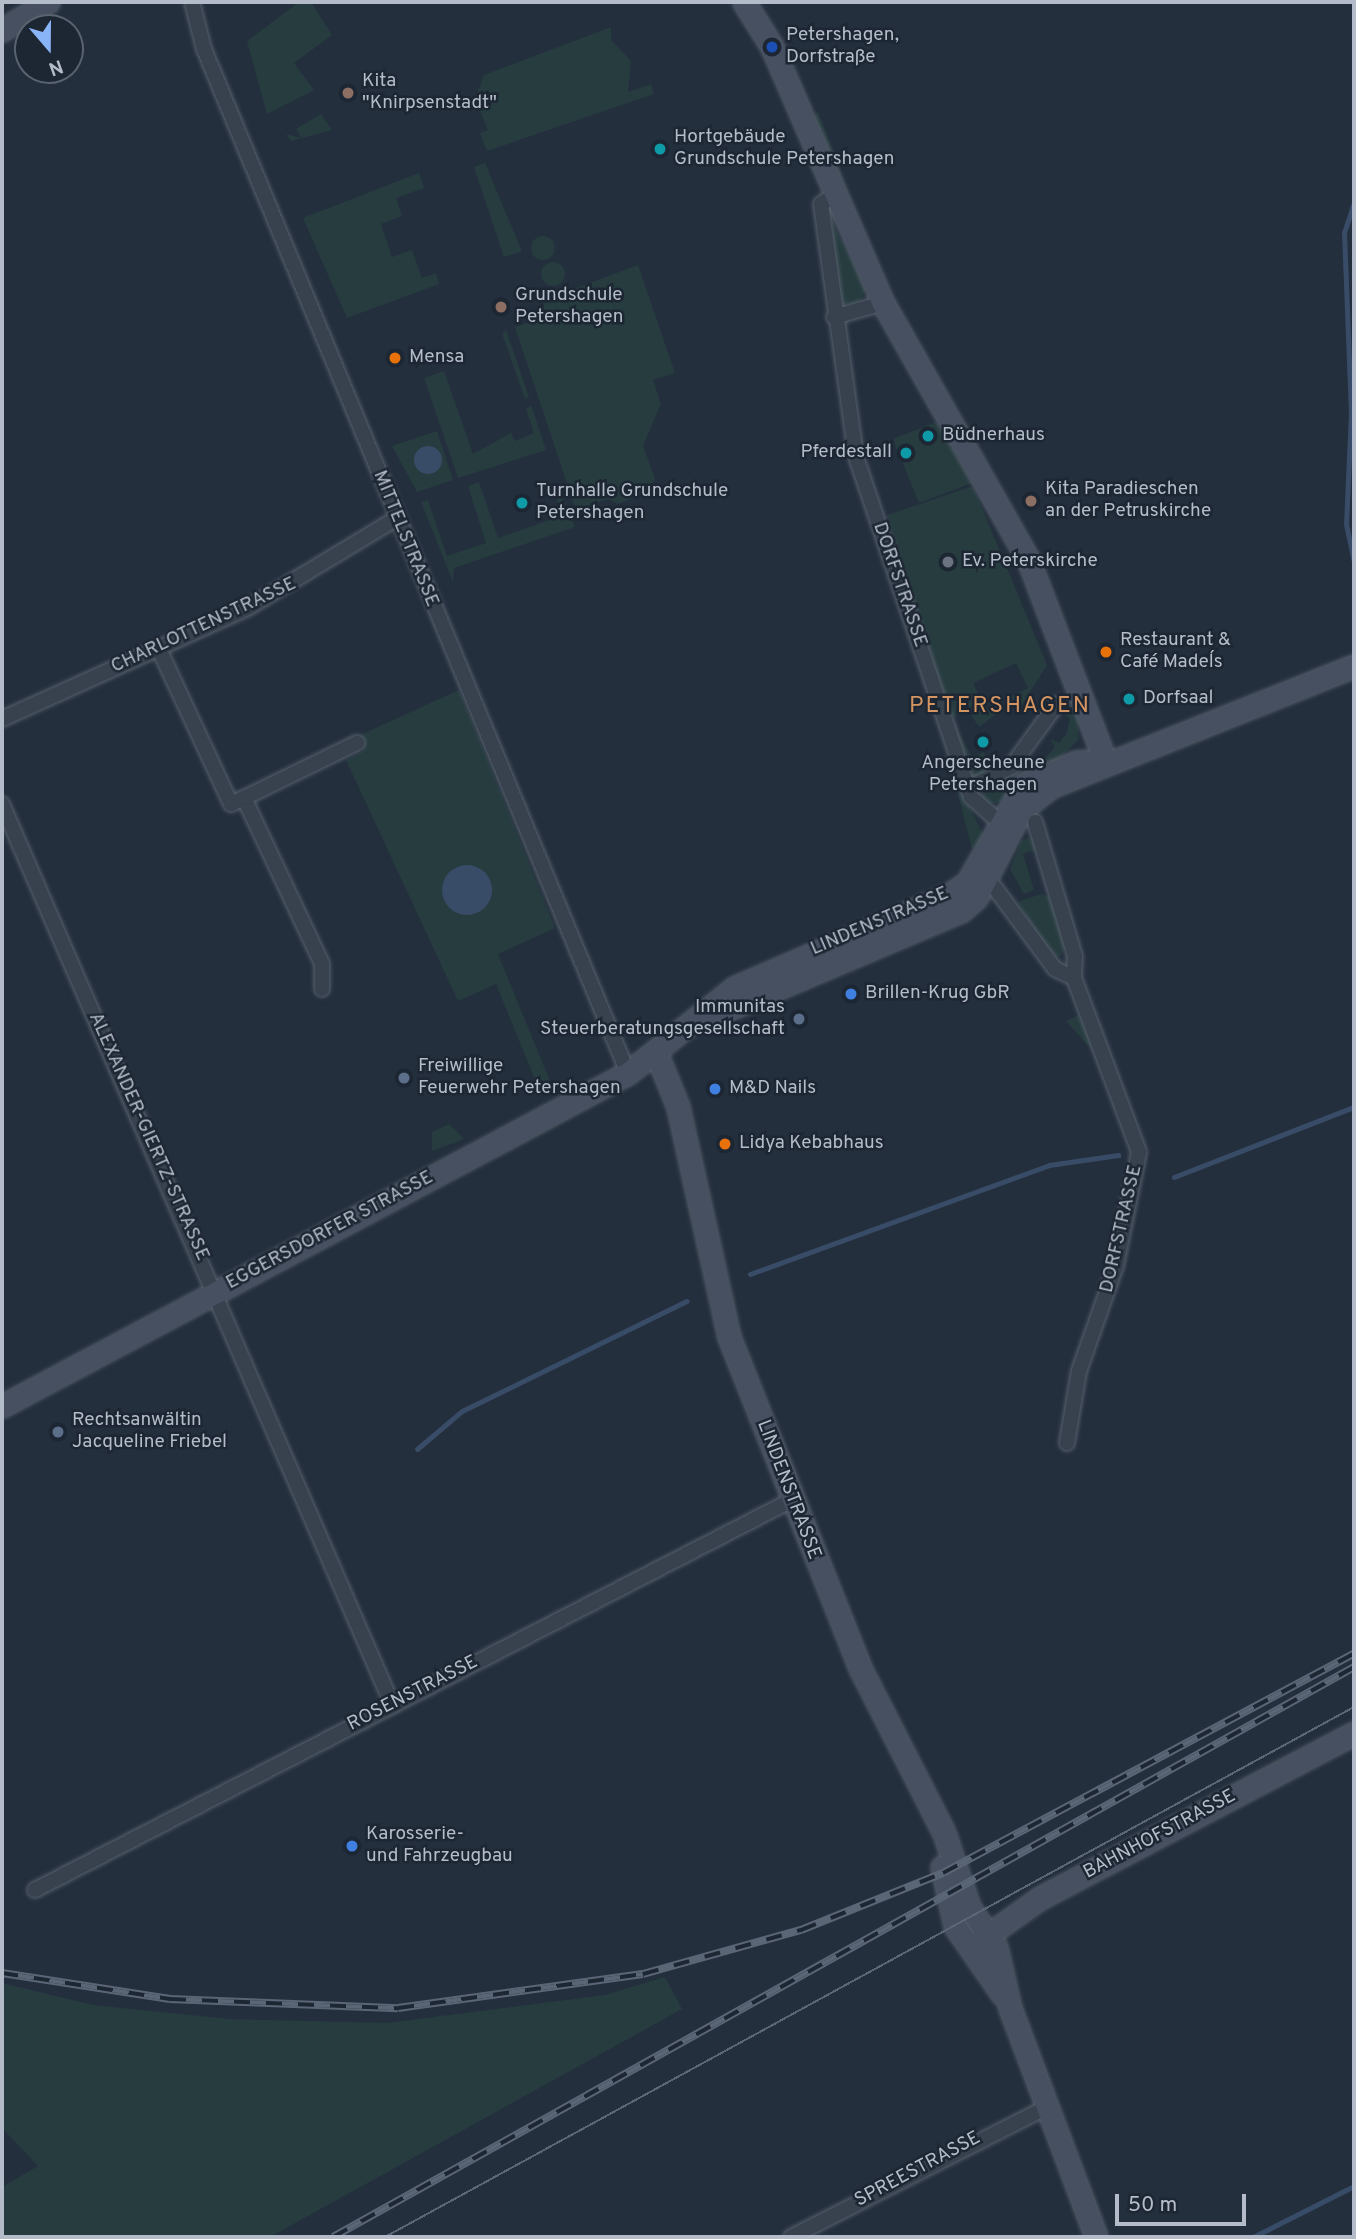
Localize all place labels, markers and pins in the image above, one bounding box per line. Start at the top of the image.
place label: Petershagen, Dorfstraße [786,25,899,69]
marker: Petershagen, Dorfstraße [764,39,780,55]
place label: Kita "Knirpsenstadt" [362,71,497,115]
marker: Kita "Knirpsenstadt" [340,85,356,101]
place label: Hortgebäude Grundschule Petershagen [674,127,894,171]
marker: Hortgebäude Grundschule Petershagen [652,141,668,157]
place label: Grundschule Petershagen [515,285,623,329]
marker: Grundschule Petershagen [493,299,509,315]
place label: Mensa [409,347,464,369]
marker: Mensa [387,350,403,366]
place label: Büdnerhaus [942,425,1045,447]
marker: Büdnerhaus [920,428,936,444]
place label: Pferdestall [800,442,892,464]
marker: Pferdestall [898,445,914,461]
place label: Kita Paradieschen an der Petruskirche [1045,479,1211,523]
place label: Turnhalle Grundschule Petershagen [536,481,728,525]
marker: Kita Paradieschen an der Petruskirche [1023,493,1039,509]
marker: Turnhalle Grundschule Petershagen [514,495,530,511]
place label: Ev. Peterskirche [962,551,1098,573]
marker: Ev. Peterskirche [940,554,956,570]
place label: Restaurant & Café Madel´s [1120,630,1231,674]
marker: Restaurant & Café Madel´s [1098,644,1114,660]
place label: Dorfsaal [1143,688,1213,710]
marker: Dorfsaal [1121,691,1137,707]
marker: Angerscheune Petershagen [975,734,991,750]
place label: Angerscheune Petershagen [921,753,1045,797]
place label: Brillen-Krug GbR [865,983,1010,1005]
marker: Brillen-Krug GbR [843,986,859,1002]
place label: Immunitas Steuerberatungsgesellschaft [540,997,785,1041]
marker: Immunitas Steuerberatungsgesellschaft [791,1011,807,1027]
place label: Freiwillige Feuerwehr Petershagen [418,1056,621,1100]
marker: Freiwillige Feuerwehr Petershagen [396,1070,412,1086]
place label: M&D Nails [729,1078,816,1100]
marker: M&D Nails [707,1081,723,1097]
place label: Lidya Kebabhaus [739,1133,884,1155]
marker: Lidya Kebabhaus [717,1136,733,1152]
place label: Rechtsanwältin Jacqueline Friebel [72,1410,227,1454]
marker: Rechtsanwältin Jacqueline Friebel [50,1424,66,1440]
place label: Karosserie- und Fahrzeugbau [366,1824,513,1868]
marker: Karosserie- und Fahrzeugbau [344,1838,360,1854]

